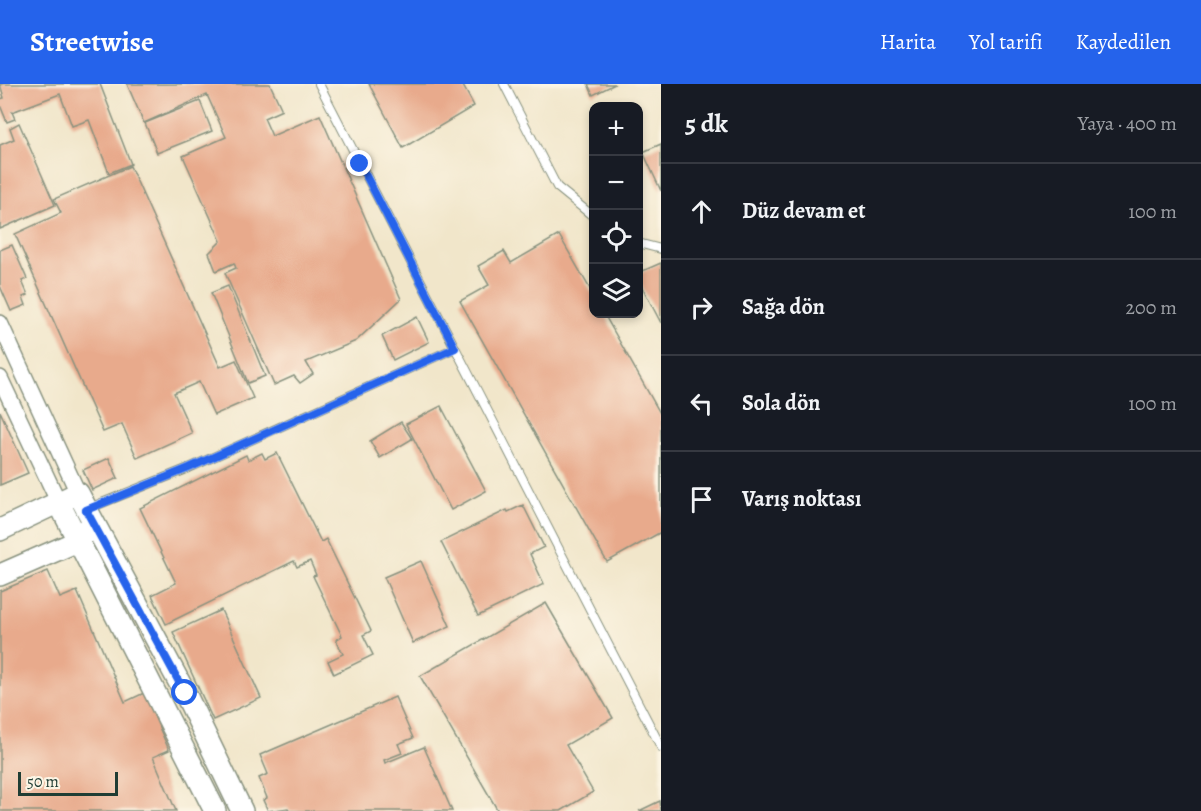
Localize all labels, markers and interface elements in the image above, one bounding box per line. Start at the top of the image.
text: Streetwise [30,23,154,61]
text: Harita [880,28,936,56]
text: Yol tarifi [969,28,1043,56]
text: Kaydedilen [1076,28,1171,56]
map controls [589,102,643,318]
button: + [589,102,643,156]
text: 5 dk [685,106,728,141]
text: Yaya · 400 m [1078,110,1177,137]
route end [346,150,372,176]
button: − [589,156,643,210]
icon: ahead [685,195,718,228]
text: Düz devam et [742,196,865,226]
text: 100 m [1128,198,1177,225]
button: locate [589,210,643,264]
button: layers [589,264,643,318]
icon: right [685,291,718,324]
text: Sağa dön [742,292,825,322]
text: 200 m [1126,294,1177,321]
icon: left [685,387,718,420]
text: Sola dön [742,388,820,418]
text: 100 m [1128,390,1177,417]
icon: arrive [685,483,718,516]
text: Varış noktası [742,484,861,514]
route start [171,679,197,705]
scale bar [18,769,118,796]
text: 50 m [27,771,59,793]

